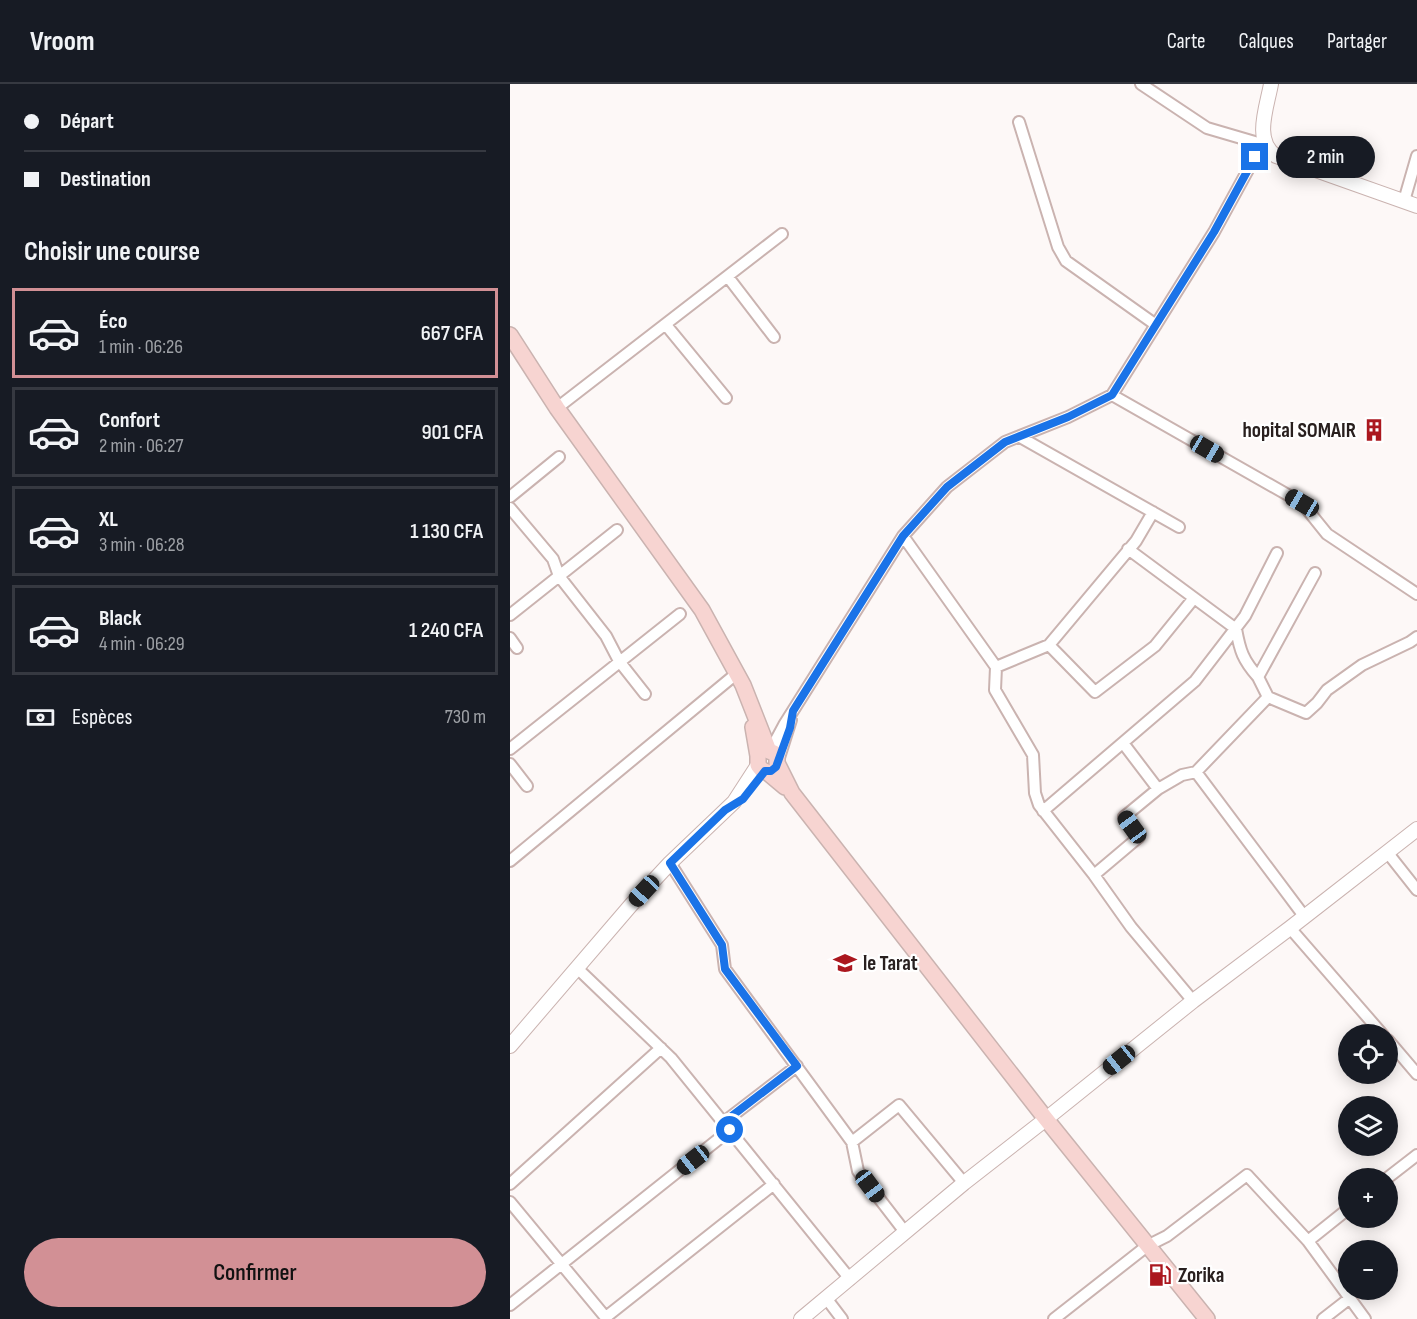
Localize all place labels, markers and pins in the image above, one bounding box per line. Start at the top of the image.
building icon: hopital SOMAIR [1361,417,1387,443]
place label: hopital SOMAIR [1243,418,1356,443]
school or university icon: le Tarat [832,950,858,976]
place label: le Tarat [863,951,918,976]
fuel station icon: Zorika [1147,1262,1173,1288]
place label: Zorika [1178,1263,1224,1288]

